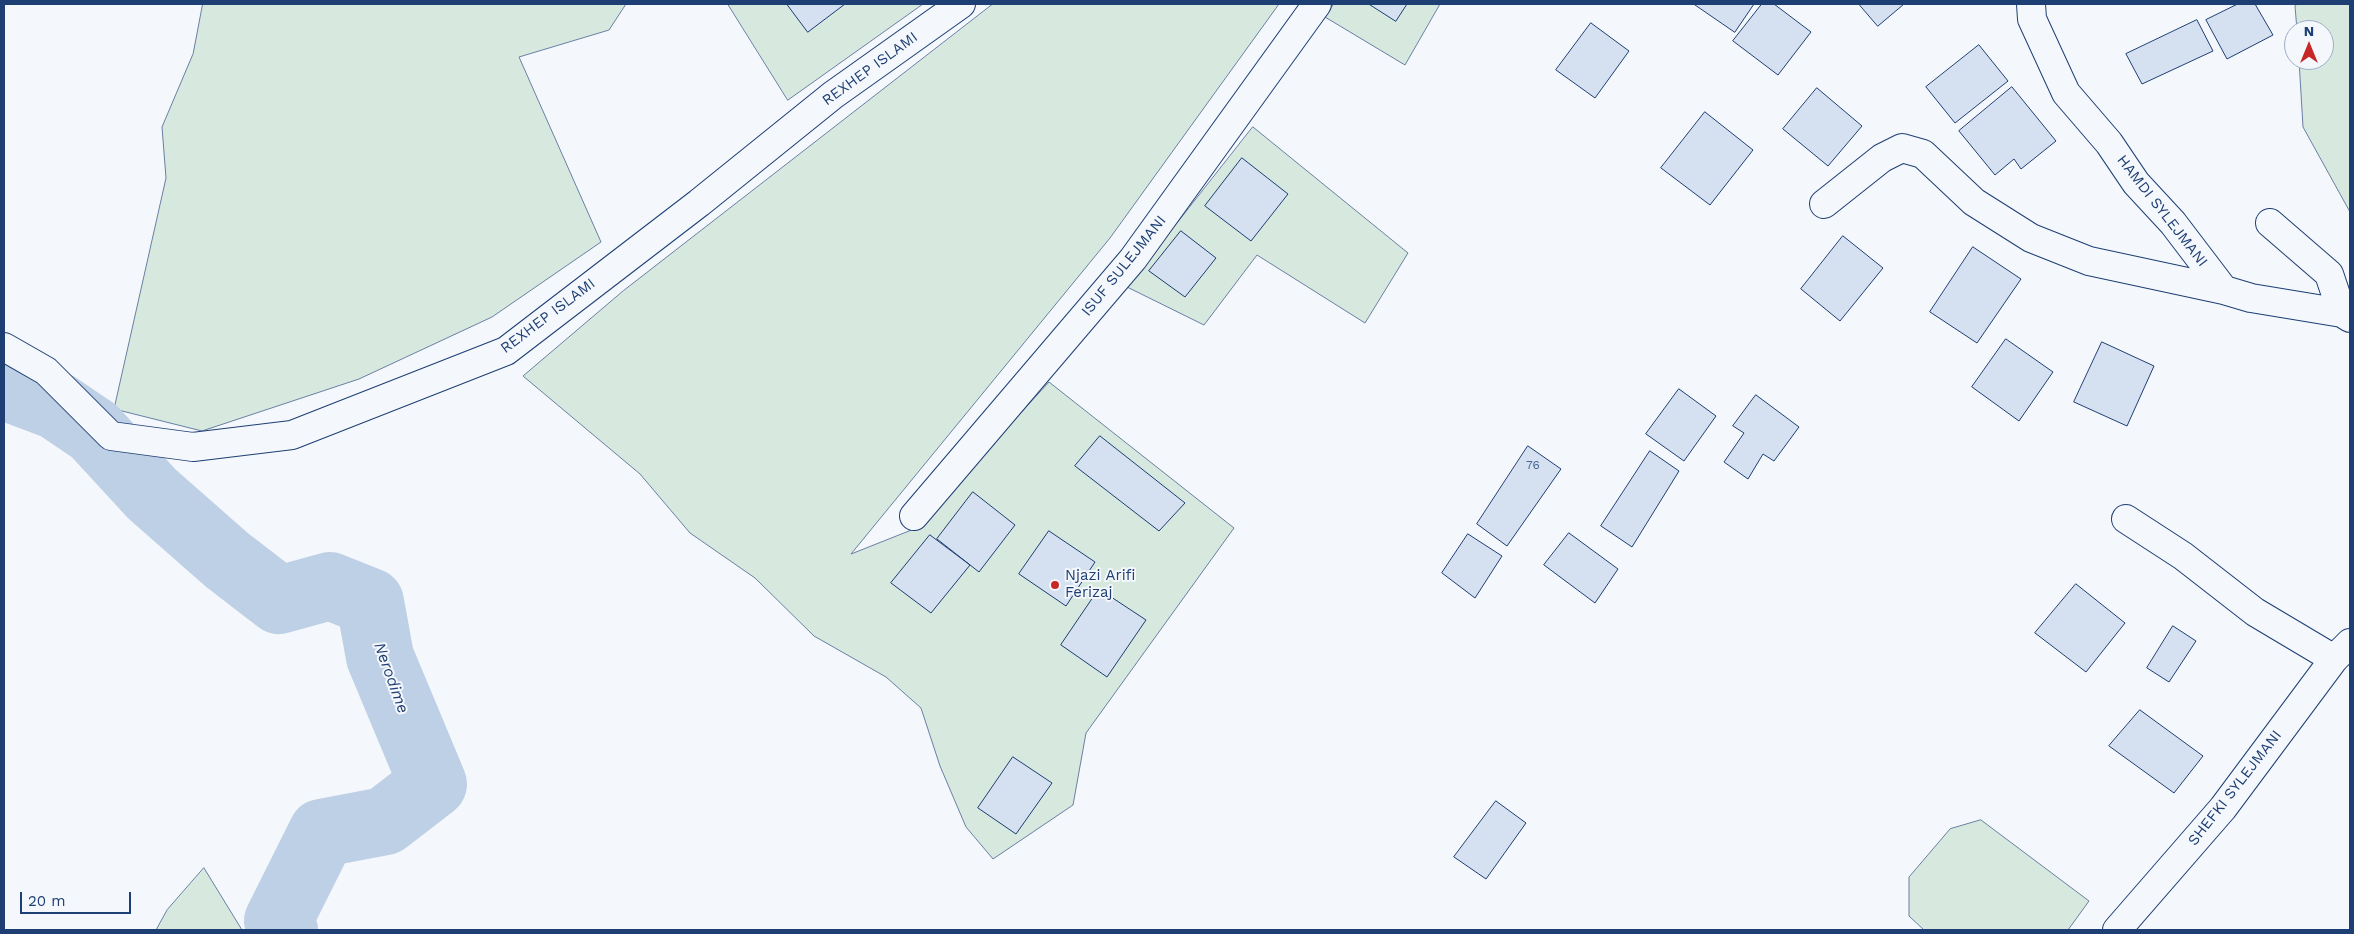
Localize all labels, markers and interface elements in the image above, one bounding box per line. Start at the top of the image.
north arrow [2284,20,2334,70]
text: N [2304,23,2314,39]
street label: REXHEP ISLAMI [819,28,921,110]
street label: HAMDI SYLEJMANI [2113,152,2211,270]
street label: ISUF SULEJMANI [1078,212,1170,320]
street label: REXHEP ISLAMI [497,275,599,357]
house number: 76 [1526,458,1540,472]
place label: Njazi Arifi Ferizaj [1065,567,1135,602]
marker: Njazi Arifi Ferizaj [1049,579,1061,591]
water label: Nerodime [369,640,413,716]
street label: SHEFKI SYLEJMANI [2184,727,2286,849]
scale bar [22,882,134,914]
text: 20 m [28,892,66,910]

